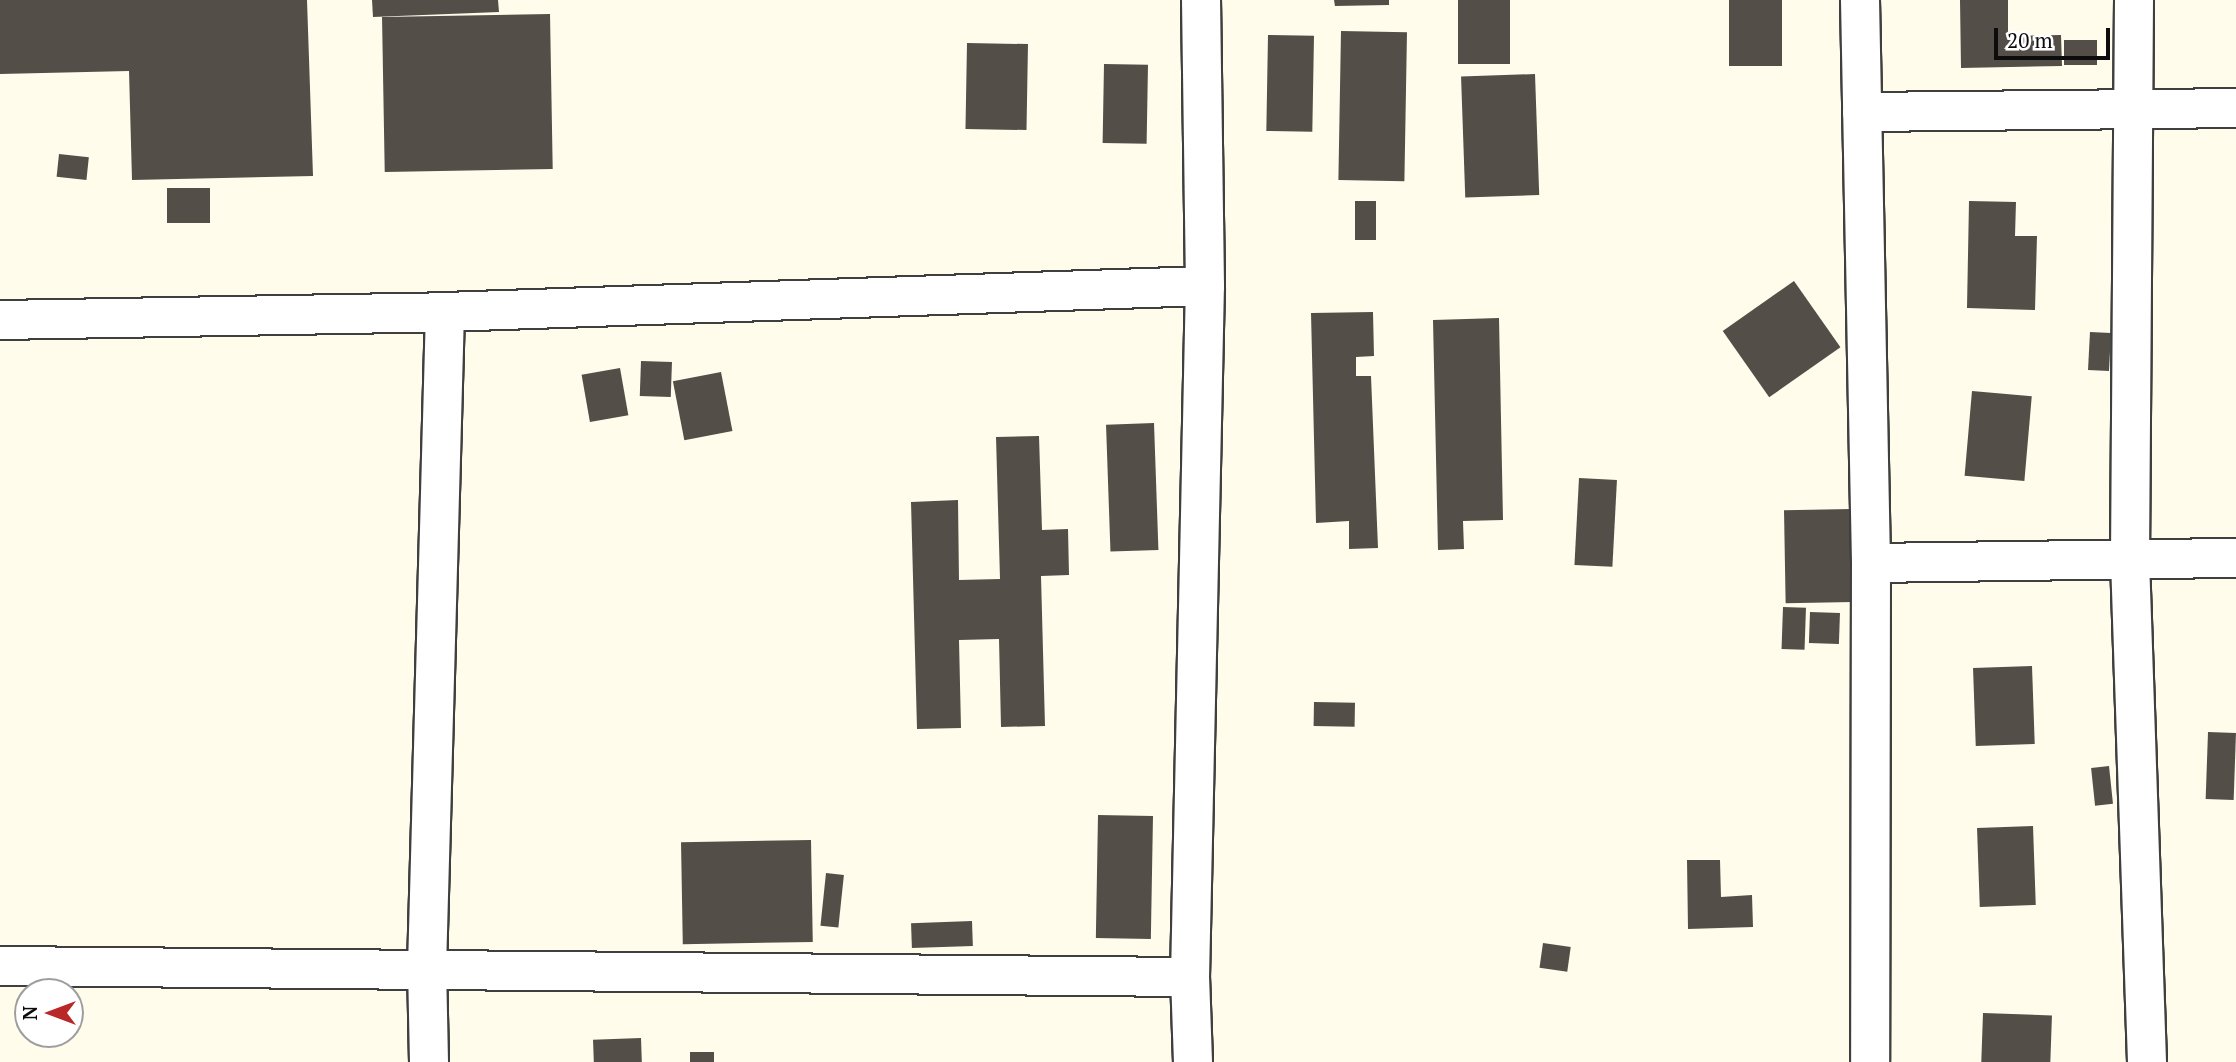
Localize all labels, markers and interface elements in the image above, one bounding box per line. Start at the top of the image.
scale bar [1998,14,2114,58]
text: 20 m [2007,26,2053,54]
north arrow [14,978,84,1048]
text: N [17,1006,42,1020]

